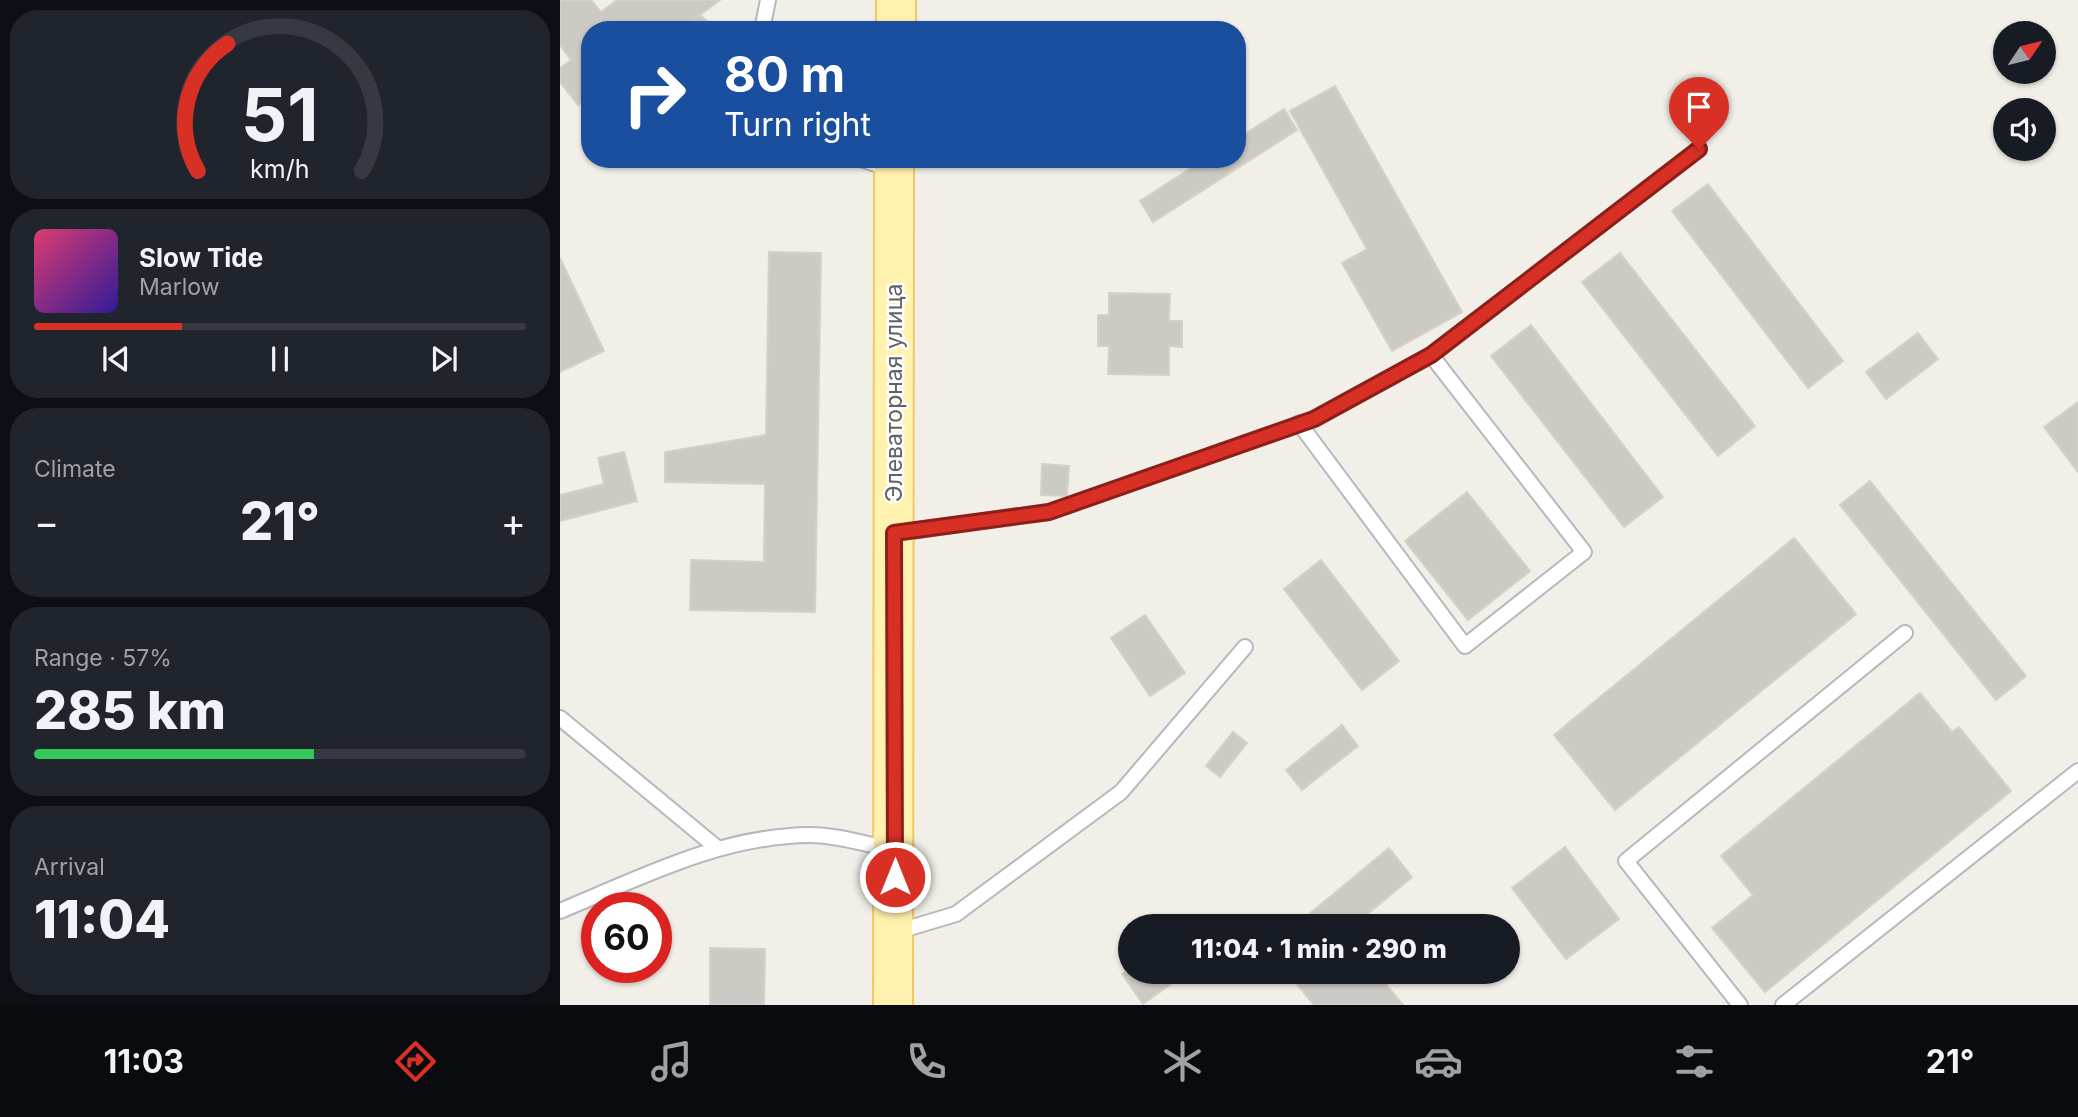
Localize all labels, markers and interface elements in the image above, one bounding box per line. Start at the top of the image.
north arrow [1993,21,2056,84]
map controls [1993,21,2056,161]
text: 80 m [724,45,845,104]
icon: right [609,49,700,140]
text: 51 [241,70,319,159]
pin [1669,77,1729,149]
icon: arrive [1680,88,1718,126]
button: sound [1993,98,2056,161]
text: Turn right [724,105,871,144]
text: km/h [250,153,310,183]
text: Slow Tide [139,242,263,273]
text: Marlow [139,273,219,301]
street label: Элеваторная улица [880,284,908,502]
icon: previous [97,340,135,378]
icon: pause [261,340,299,378]
icon: next [425,340,463,378]
text: Climate [34,455,116,483]
text: 21° [240,490,320,553]
text: − [34,499,59,545]
text: + [501,499,526,545]
text: Range · 57% [34,644,172,672]
text: 285 km [34,679,226,742]
position arrow [858,840,932,914]
text: Arrival [34,853,105,881]
text: 11:04 [34,888,170,951]
speed limit sign: 60 [581,892,672,983]
text: 11:04 · 1 min · 290 m [1191,933,1447,964]
icon: directions [391,1037,440,1086]
icon: music [647,1037,696,1086]
icon: phone [902,1037,951,1086]
icon: climate [1158,1037,1207,1086]
icon: car [1414,1037,1463,1086]
icon: filters [1670,1037,1719,1086]
text: 11:03 [103,1042,184,1081]
text: 21° [1926,1042,1975,1081]

